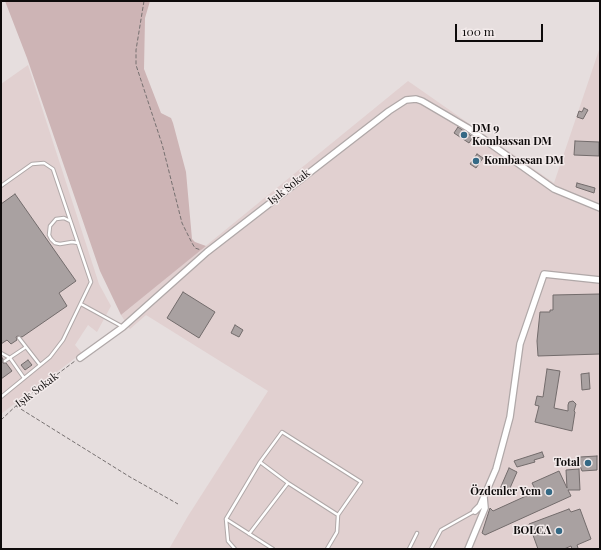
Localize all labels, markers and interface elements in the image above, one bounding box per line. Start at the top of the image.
scale bar [457,16,545,42]
text: 100 m [462,23,494,39]
place label: DM 9 Kombassan DM [472,122,552,148]
marker: DM 9 Kombassan DM [459,130,469,140]
place label: Kombassan DM [484,154,564,168]
marker: Kombassan DM [471,156,481,166]
street label: Işık Sokak [265,166,313,208]
street label: Işık Sokak [13,370,61,410]
place label: Total [554,456,580,470]
marker: Total [583,458,593,468]
place label: Özdenler Yem [470,485,541,499]
marker: Özdenler Yem [544,487,554,497]
place label: BOLCA [513,524,551,538]
marker: BOLCA [554,526,564,536]

